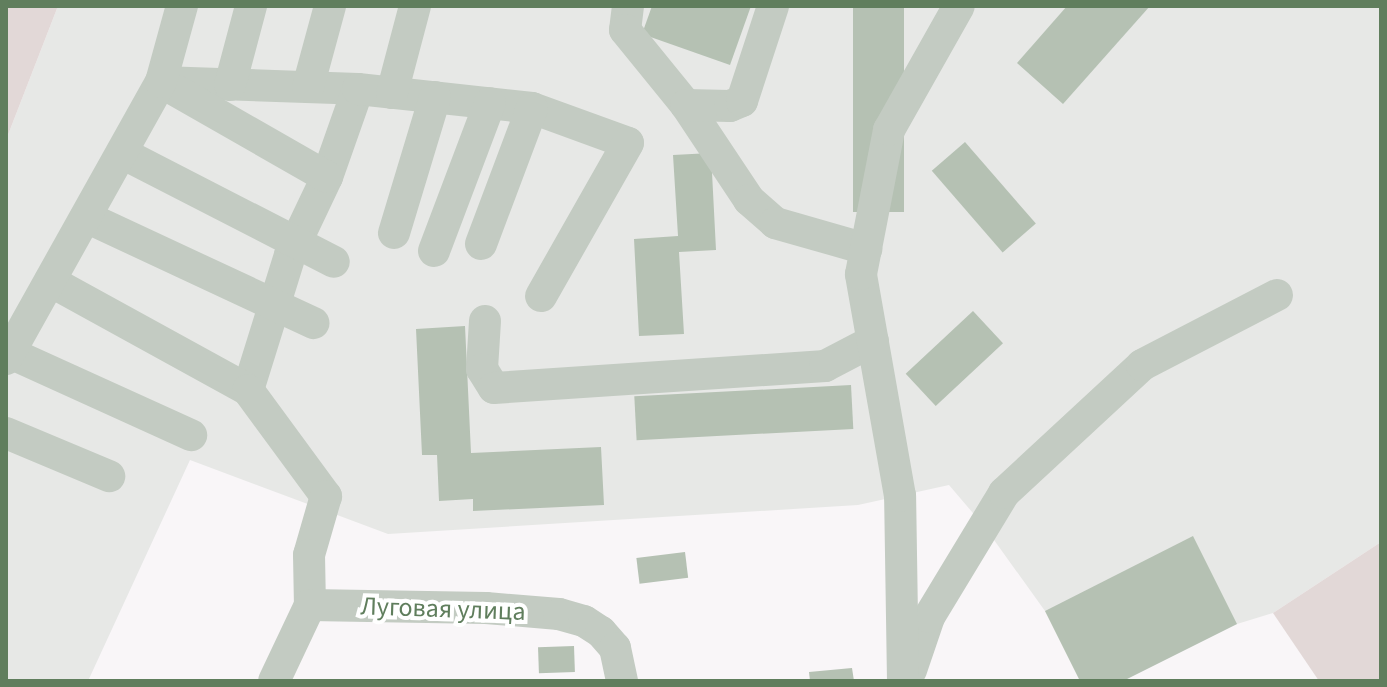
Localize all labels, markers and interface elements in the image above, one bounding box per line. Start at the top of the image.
street label: Луговая улица [360,591,526,627]

